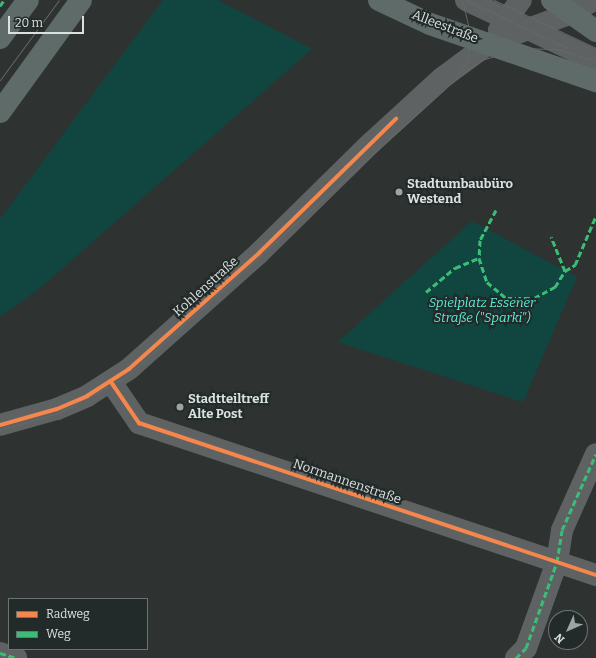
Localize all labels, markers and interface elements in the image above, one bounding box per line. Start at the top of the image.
street label: Alleestraße [410,7,480,47]
scale bar [10,8,86,34]
text: 20 m [15,16,43,30]
place label: Stadtumbaubüro Westend [407,177,513,208]
marker: Stadtumbaubüro Westend [394,187,404,197]
street label: Kohlenstraße [170,254,242,320]
park label: Spielplatz Essener Straße ("Sparki") [429,296,535,327]
place label: Stadtteiltreff Alte Post [188,392,269,423]
marker: Stadtteiltreff Alte Post [175,402,185,412]
street label: Normannenstraße [291,456,403,508]
legend [8,598,148,650]
text: Radweg [46,607,90,621]
north arrow [548,610,588,650]
text: Weg [46,627,71,641]
text: N [552,631,567,646]

